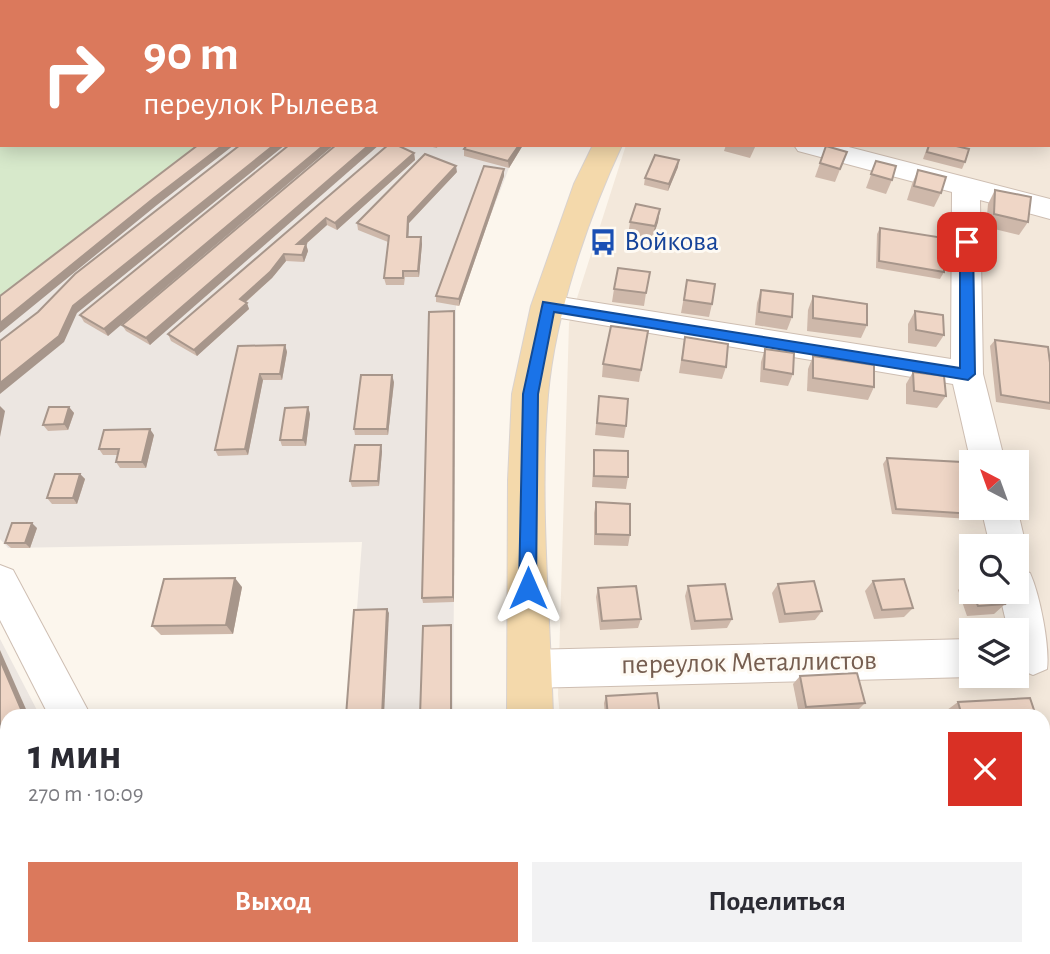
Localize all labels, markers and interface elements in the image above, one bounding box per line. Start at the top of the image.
icon: right [28,28,119,119]
text: 90 m [143,30,239,79]
text: переулок Рылеева [143,88,379,120]
pin [937,212,997,272]
icon: arrive [948,223,986,261]
bus stop icon: Войкова [588,227,618,257]
place label: Войкова [624,228,719,256]
north arrow [959,450,1029,520]
map controls [959,450,1029,688]
button: search [959,534,1029,604]
position arrow [491,551,565,625]
button: layers [959,618,1029,688]
street label: переулок Металлистов [621,647,877,679]
button: close [948,732,1022,806]
text: 1 мин [28,734,122,776]
text: 270 m · 10:09 [28,783,144,806]
button: Выход [28,862,518,942]
button: Поделиться [532,862,1022,942]

